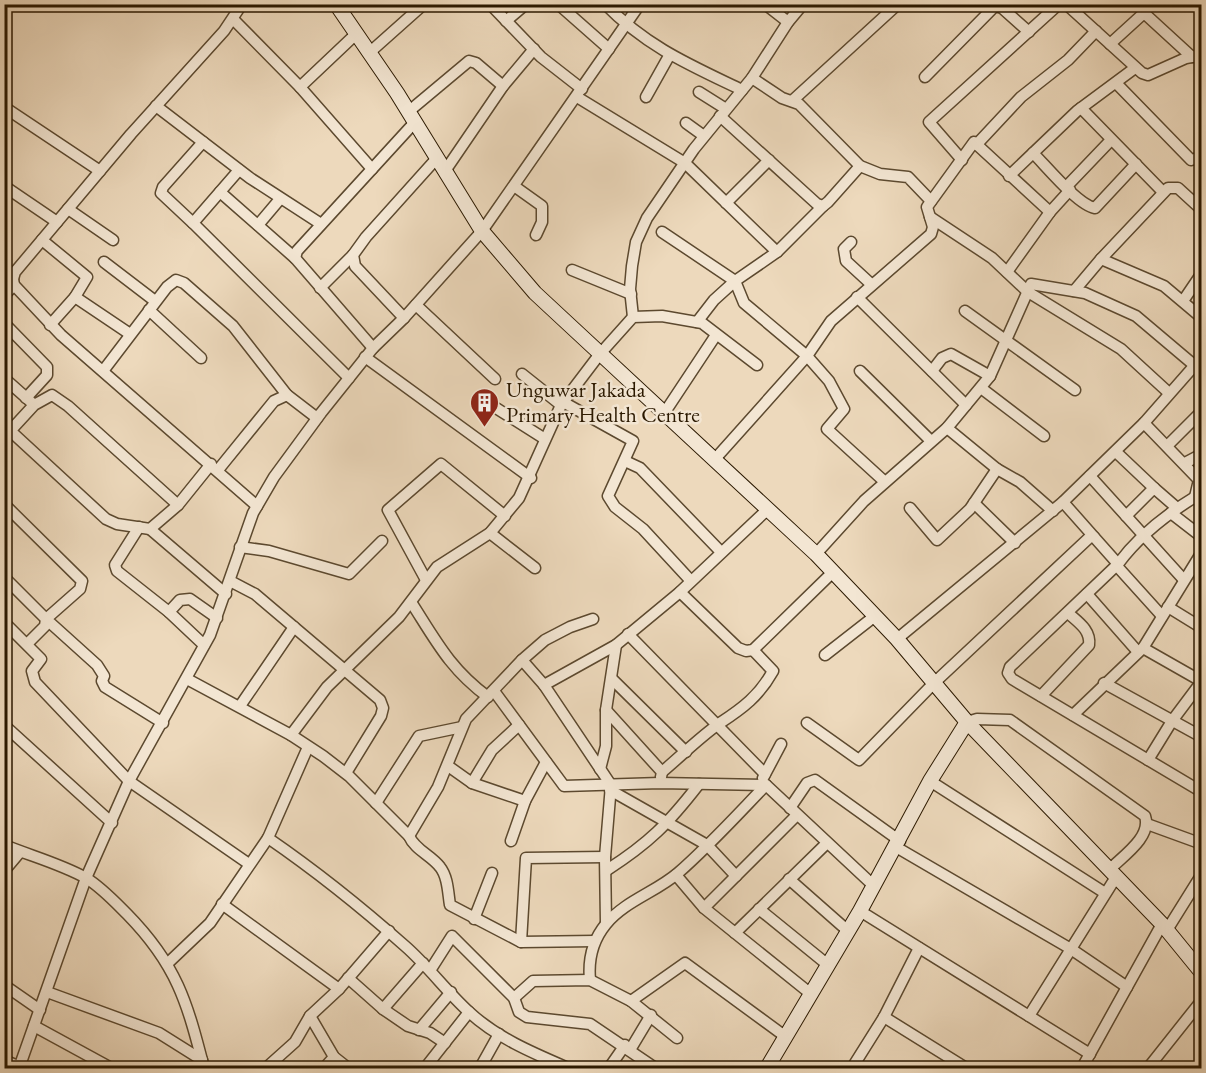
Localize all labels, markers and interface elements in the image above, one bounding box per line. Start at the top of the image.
place label: Unguwar Jakada Primary Health Centre [506,375,700,429]
building icon: Unguwar Jakada Primary Health Centre [469,386,501,428]

